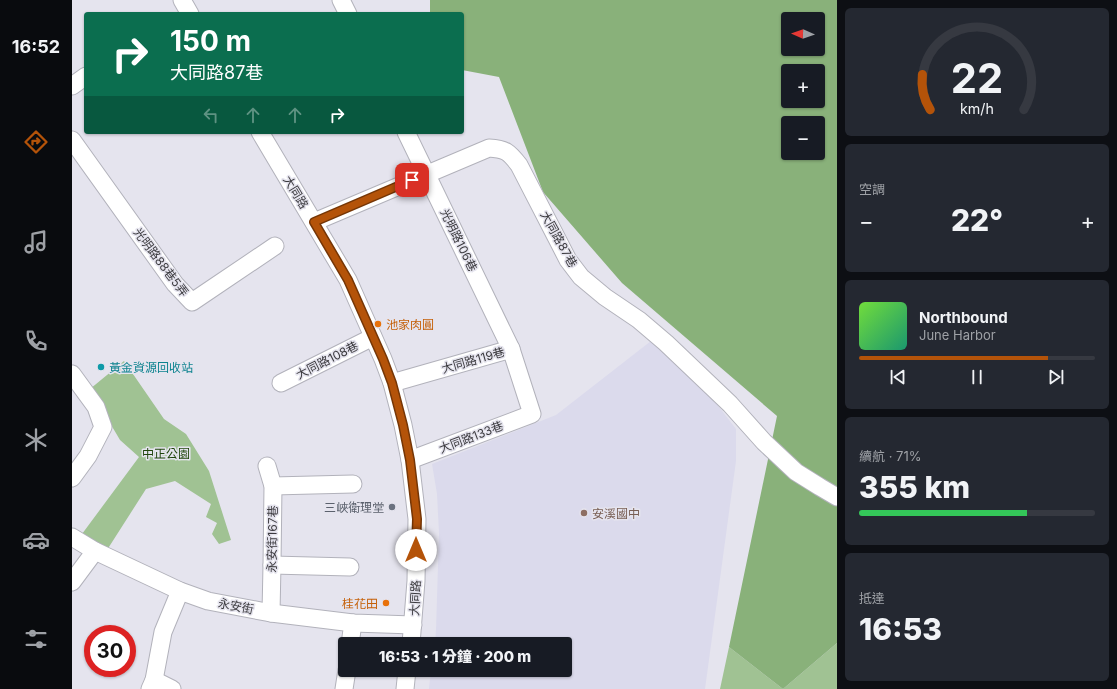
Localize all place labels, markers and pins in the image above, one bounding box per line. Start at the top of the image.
pin [395,163,429,197]
place label: 池家肉圓 [386,317,434,332]
marker: 池家肉圓 [373,319,383,329]
place label: 黃金資源回收站 [109,360,193,375]
marker: 黃金資源回收站 [96,362,106,372]
place label: 三峽衛理堂 [324,500,384,515]
marker: 三峽衛理堂 [387,502,397,512]
place label: 安溪國中 [592,506,640,521]
marker: 安溪國中 [579,508,589,518]
place label: 桂花田 [342,596,378,611]
marker: 桂花田 [381,598,391,608]

